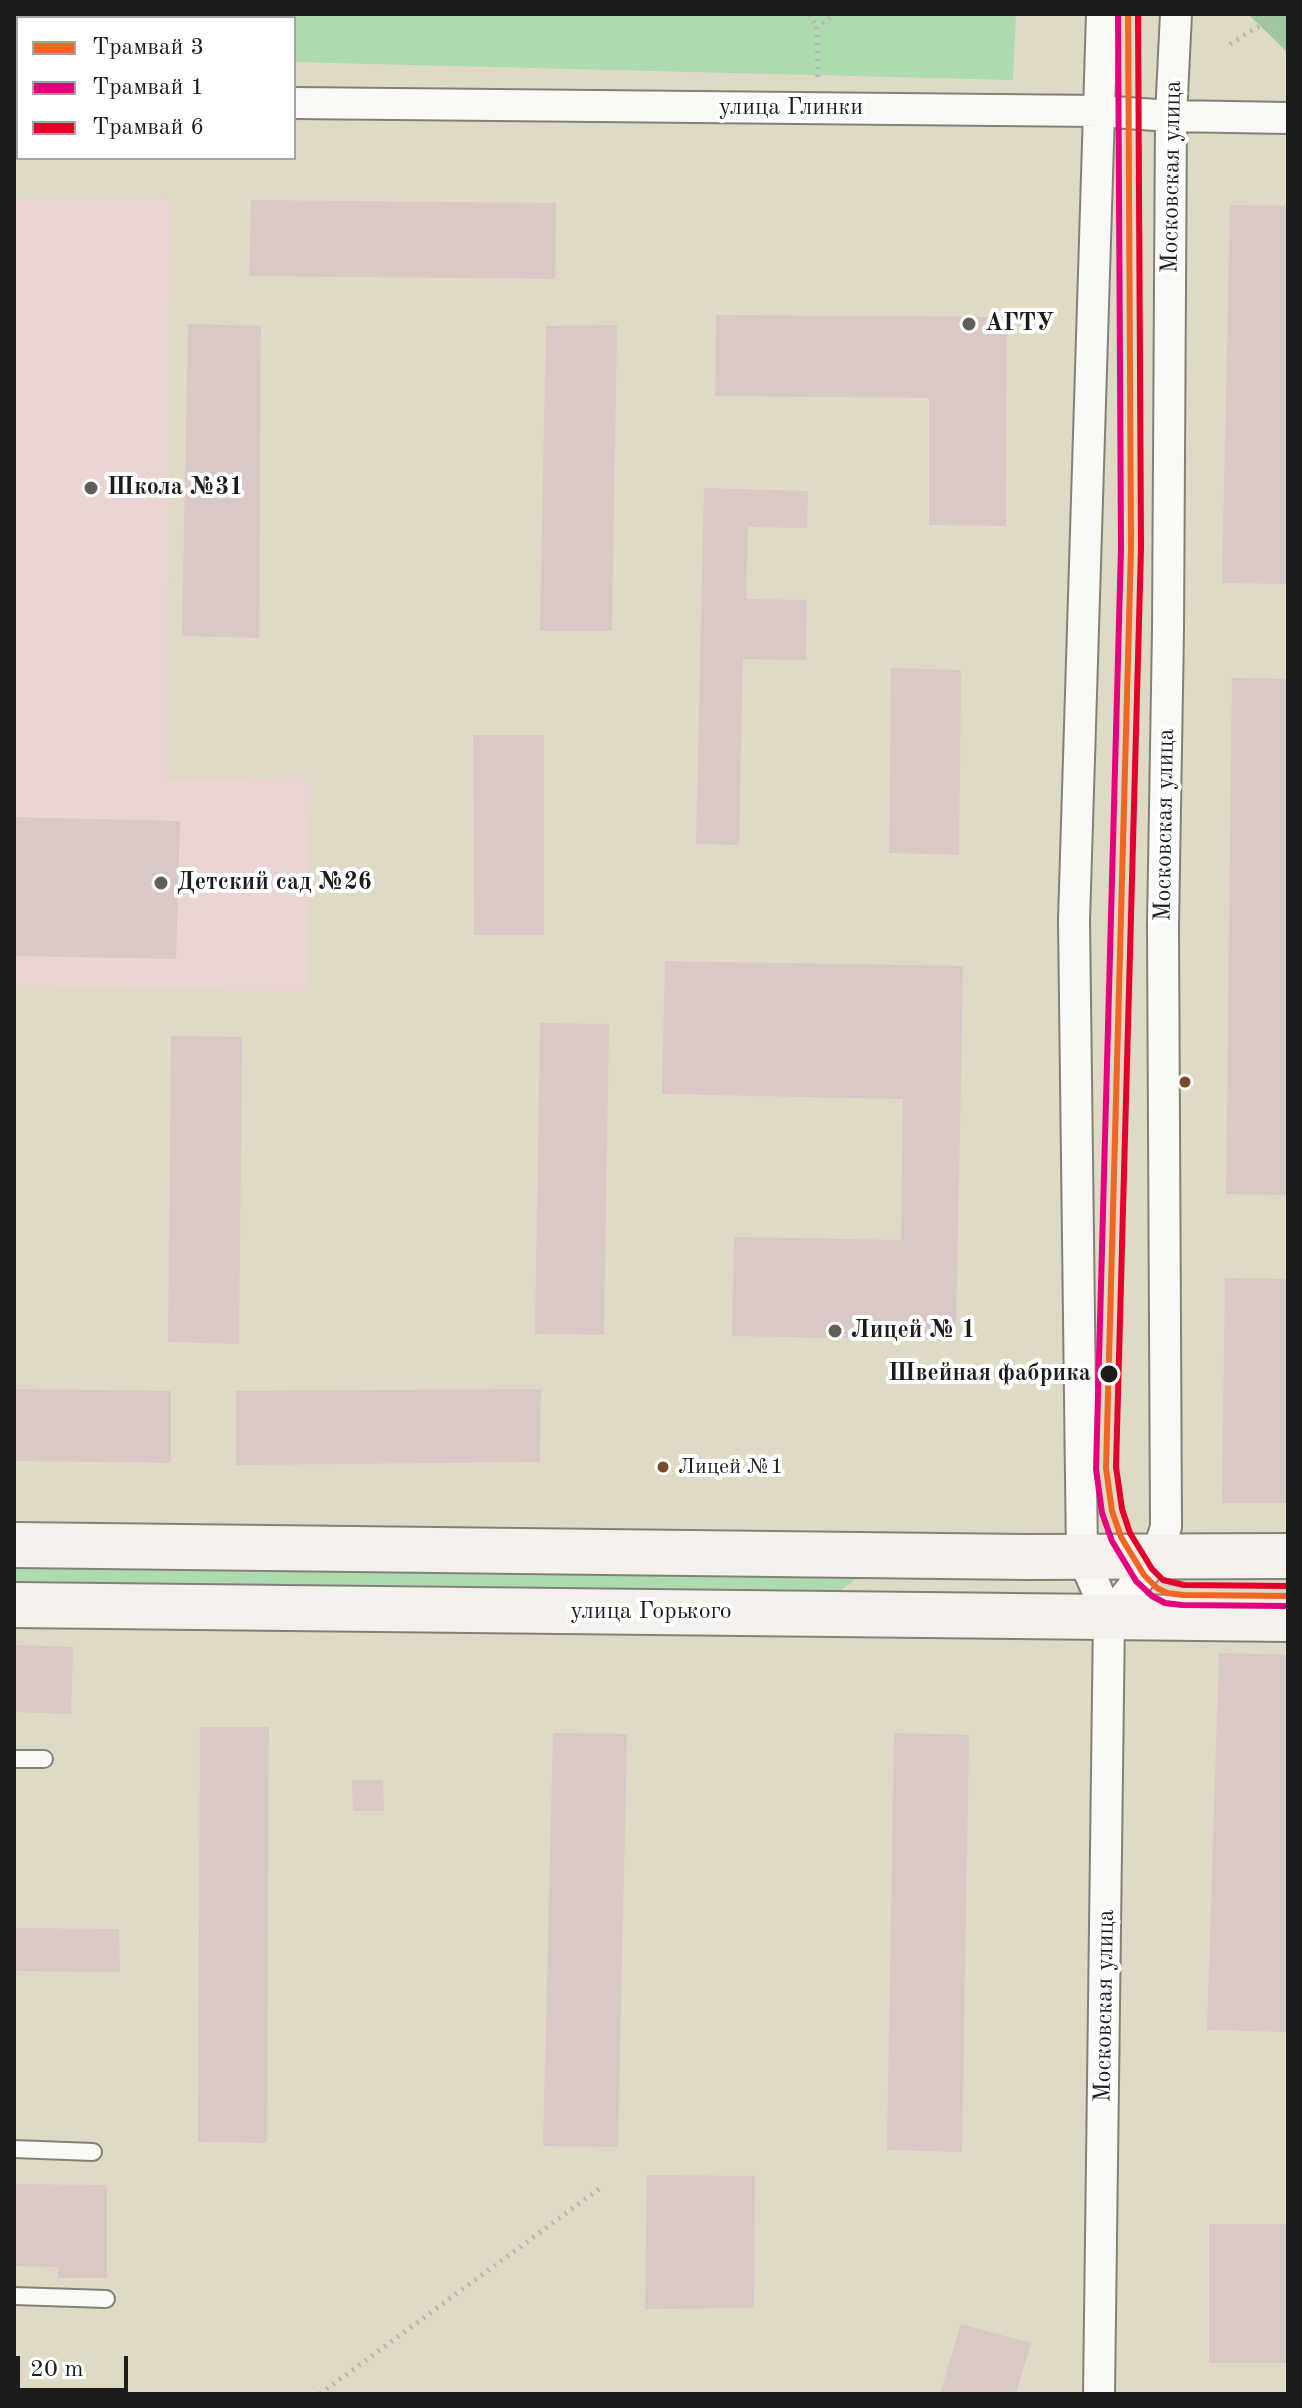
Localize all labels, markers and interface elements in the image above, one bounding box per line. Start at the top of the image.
legend [16,16,296,160]
text: Трамвай 3 [92,36,204,60]
text: Трамвай 1 [92,76,204,100]
street label: Московская улица [1156,80,1188,274]
street label: улица Глинки [719,94,863,122]
text: Трамвай 6 [92,116,204,140]
place label: АГТУ [985,310,1054,338]
marker: АГТУ [960,315,978,333]
place label: Школа №31 [107,474,243,502]
marker: Школа №31 [82,479,100,497]
street label: Московская улица [1149,728,1181,922]
place label: Детский сад №26 [177,869,372,897]
marker: Детский сад №26 [152,874,170,892]
unlabelled marker [1177,1074,1193,1090]
place label: Лицей № 1 [851,1317,976,1345]
marker: Лицей № 1 [826,1322,844,1340]
place label: Швейная фабрика [888,1360,1091,1388]
marker: Швейная фабрика [1098,1363,1120,1385]
place label: Лицей №1 [678,1454,783,1480]
marker: Лицей №1 [655,1459,671,1475]
street label: улица Горького [570,1598,732,1626]
street label: Московская улица [1089,1909,1121,2103]
scale bar [20,2340,132,2390]
text: 20 m [30,2358,84,2382]

